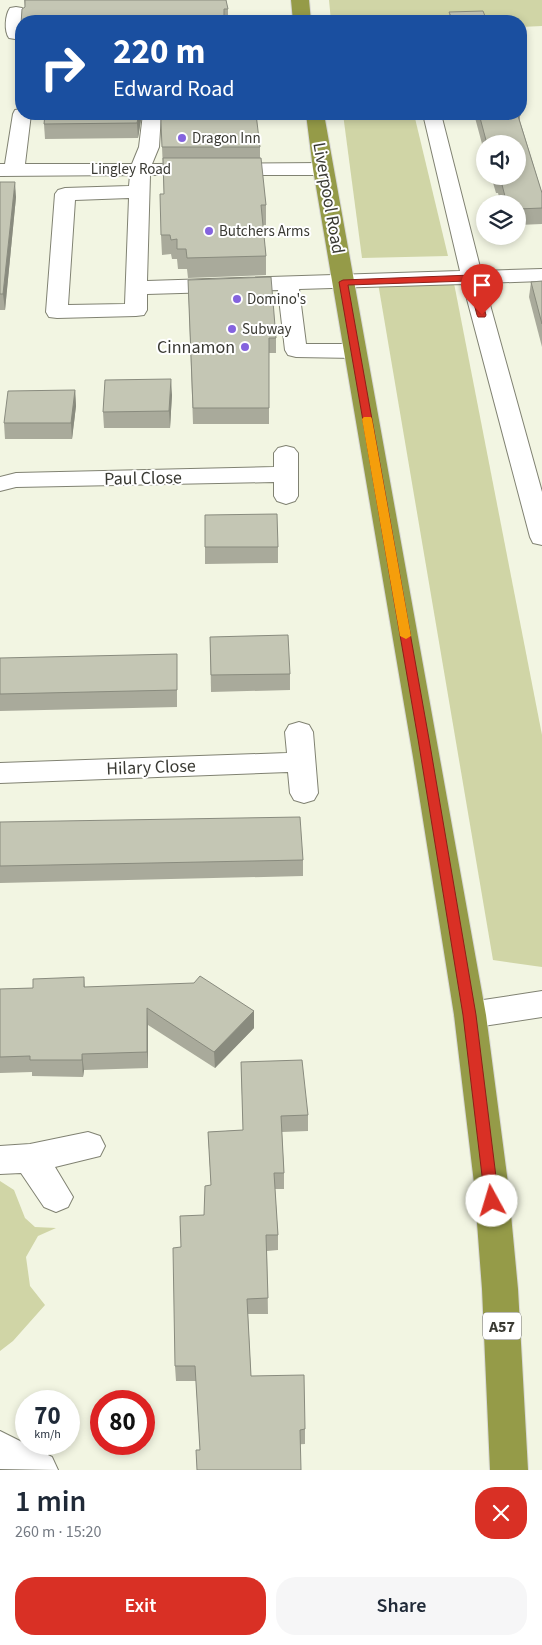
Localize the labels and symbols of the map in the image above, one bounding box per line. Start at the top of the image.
place label: Dragon Inn [192,128,261,149]
marker: Dragon Inn [176,132,188,144]
street label: Liverpool Road [306,140,351,256]
street label: Lingley Road [91,159,171,180]
place label: Butchers Arms [219,221,310,242]
marker: Butchers Arms [203,225,215,237]
pin [461,264,503,315]
place label: Domino's [247,289,306,310]
marker: Domino's [231,293,243,305]
place label: Subway [242,319,292,340]
marker: Subway [226,323,238,335]
place label: Cinnamon [157,335,235,360]
marker: Cinnamon [239,341,251,353]
street label: Paul Close [104,465,182,492]
street label: Hilary Close [106,753,196,782]
position arrow [465,1174,517,1226]
road number: A57 [483,1312,521,1340]
speed limit sign: 80 [90,1390,155,1455]

